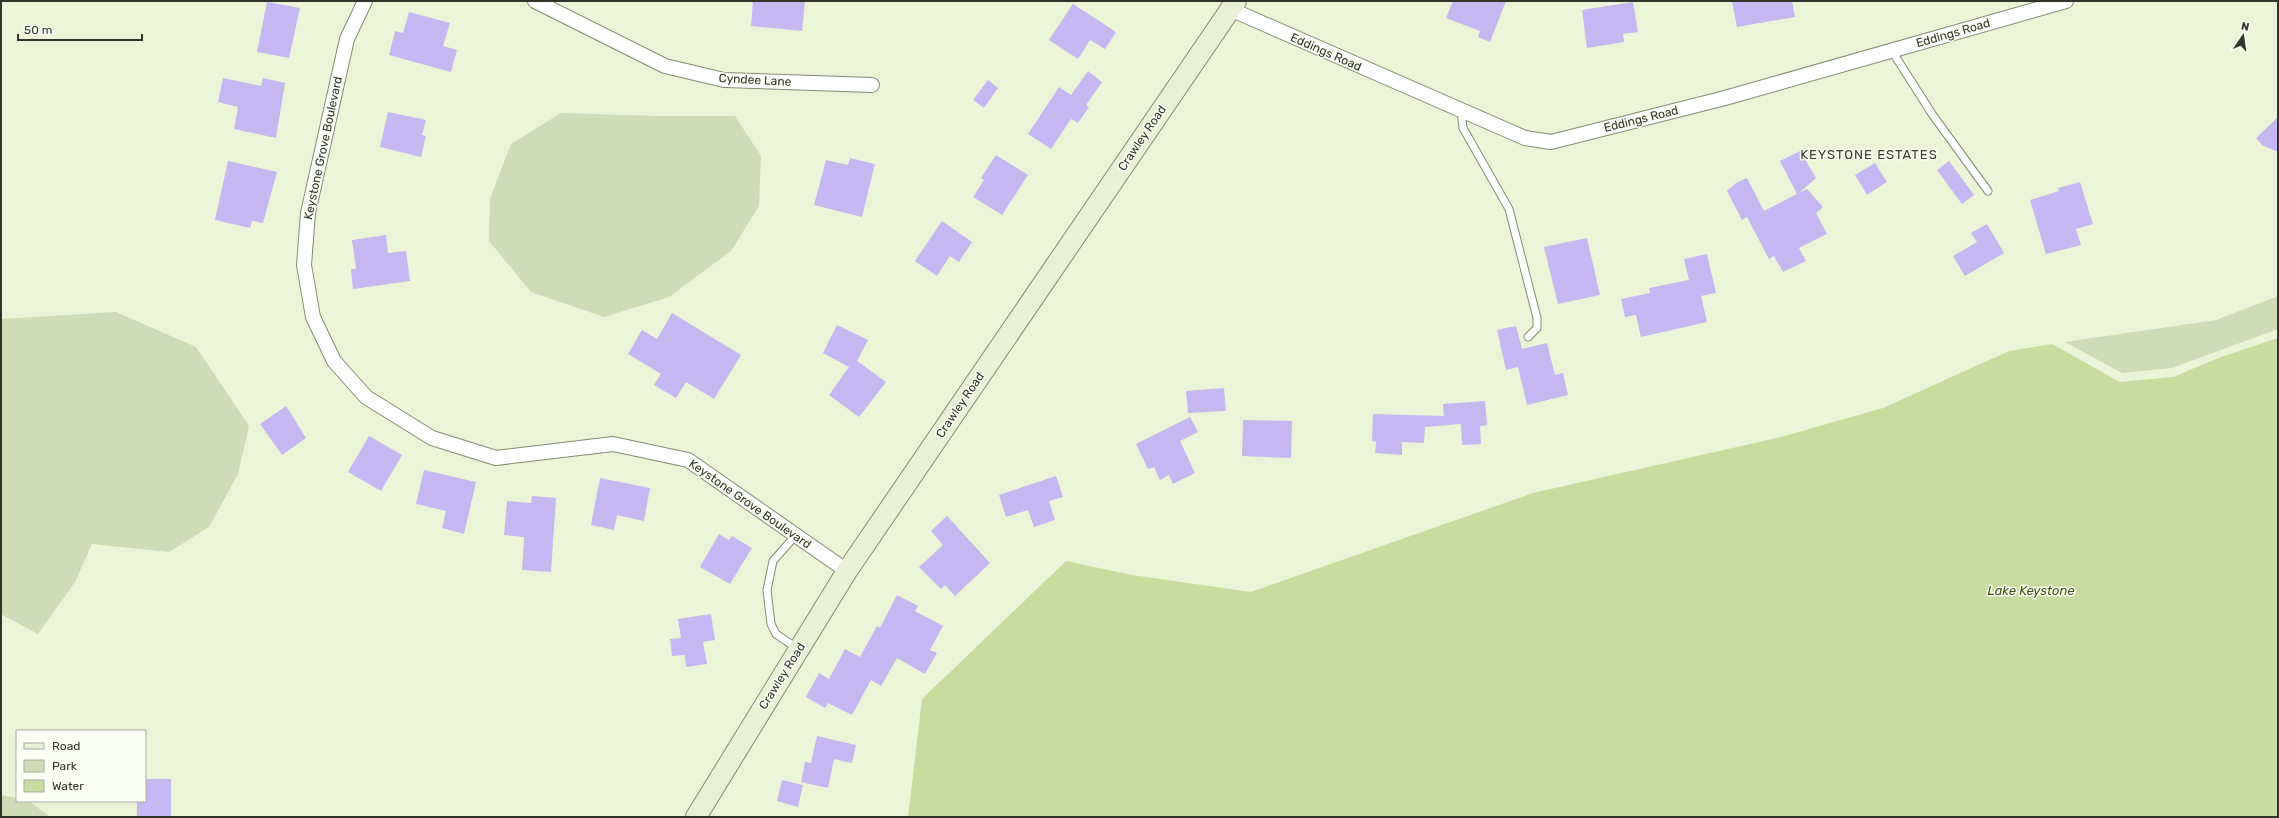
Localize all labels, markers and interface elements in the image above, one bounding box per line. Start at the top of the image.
scale bar [18,16,142,42]
street label: Eddings Road [1914,16,1992,50]
north arrow [2223,16,2263,56]
text: N [2240,20,2251,34]
text: 50 m [24,23,52,37]
street label: Eddings Road [1288,30,1364,74]
street label: Cyndee Lane [718,71,792,89]
street label: Keystone Grove Boulevard [301,75,345,221]
street label: Crawley Road [1115,103,1169,173]
street label: Eddings Road [1602,103,1680,135]
district label: KEYSTONE ESTATES [1800,147,1938,162]
street label: Crawley Road [933,370,987,440]
street label: Keystone Grove Boulevard [686,456,814,552]
water label: Lake Keystone [1987,583,2075,598]
street label: Crawley Road [756,640,808,712]
legend [16,730,146,802]
text: Road [52,739,80,753]
text: Park [52,759,78,773]
text: Water [52,779,84,793]

